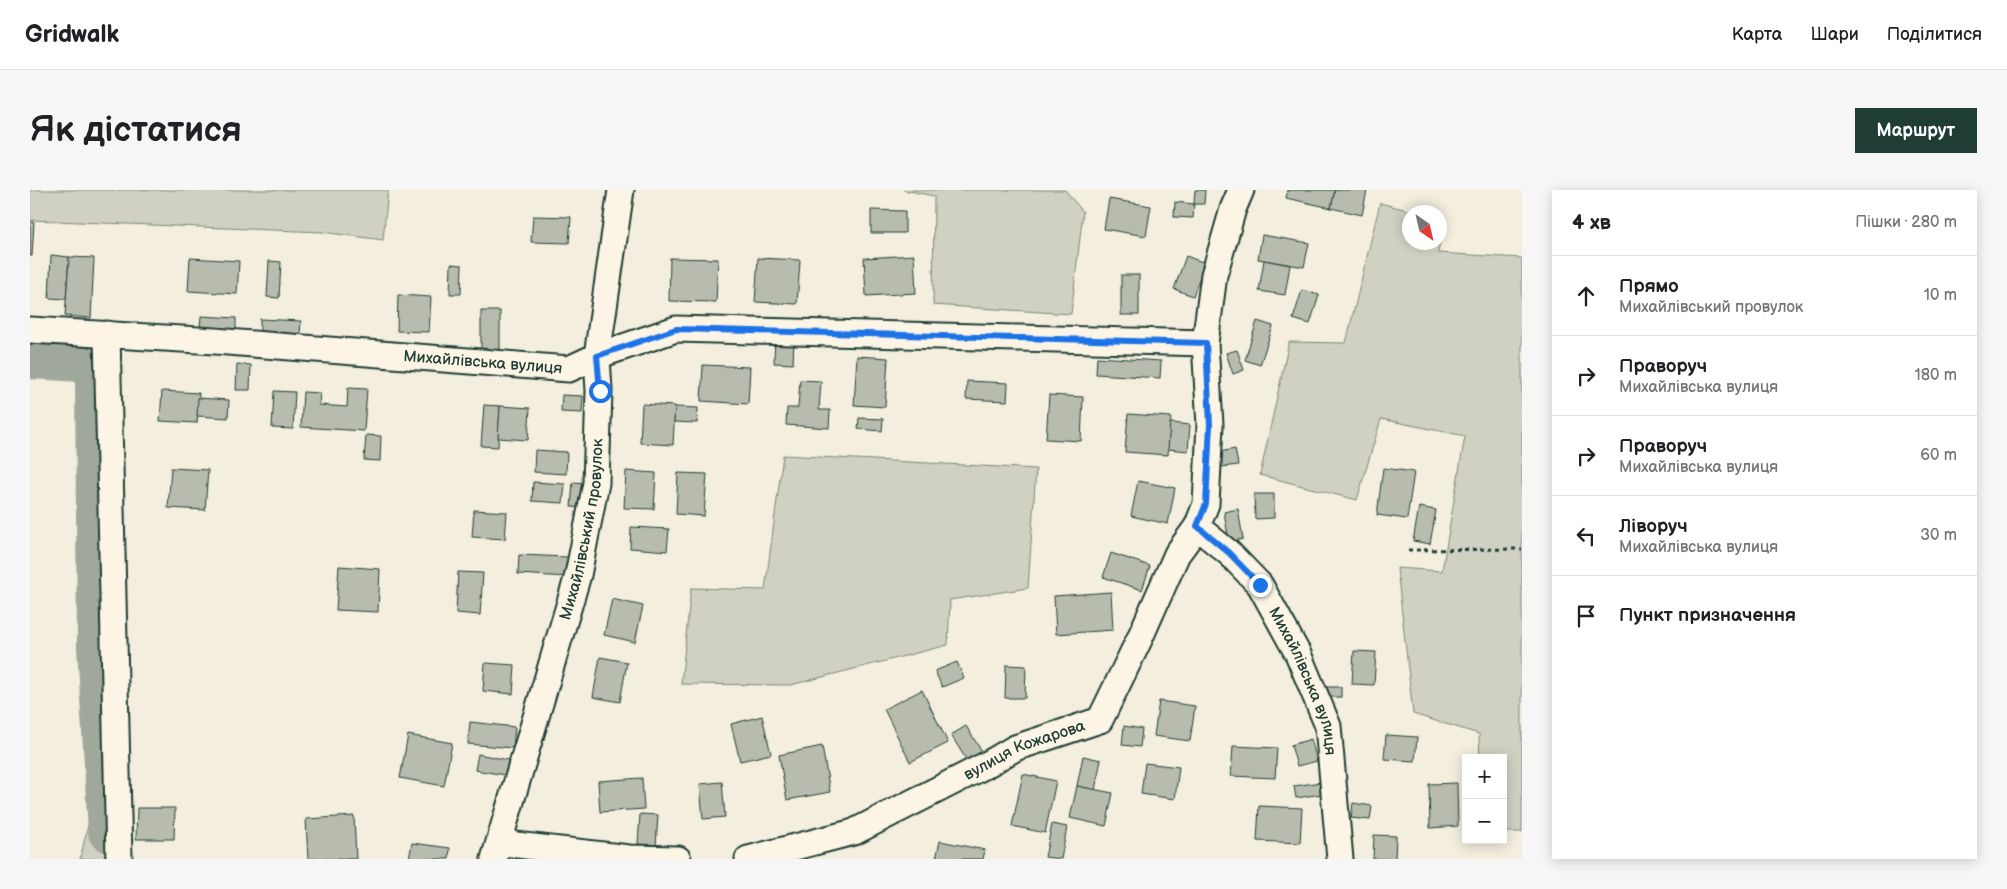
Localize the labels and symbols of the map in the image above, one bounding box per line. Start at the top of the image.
north arrow [1402,205,1447,250]
street label: Михайлівська вулиця [403,346,563,378]
route start [589,380,612,403]
street label: Михайлівський провулок [556,438,607,622]
route end [1249,574,1272,597]
street label: Михайлівська вулиця [1265,604,1340,756]
street label: вулиця Кожарова [961,716,1088,784]

